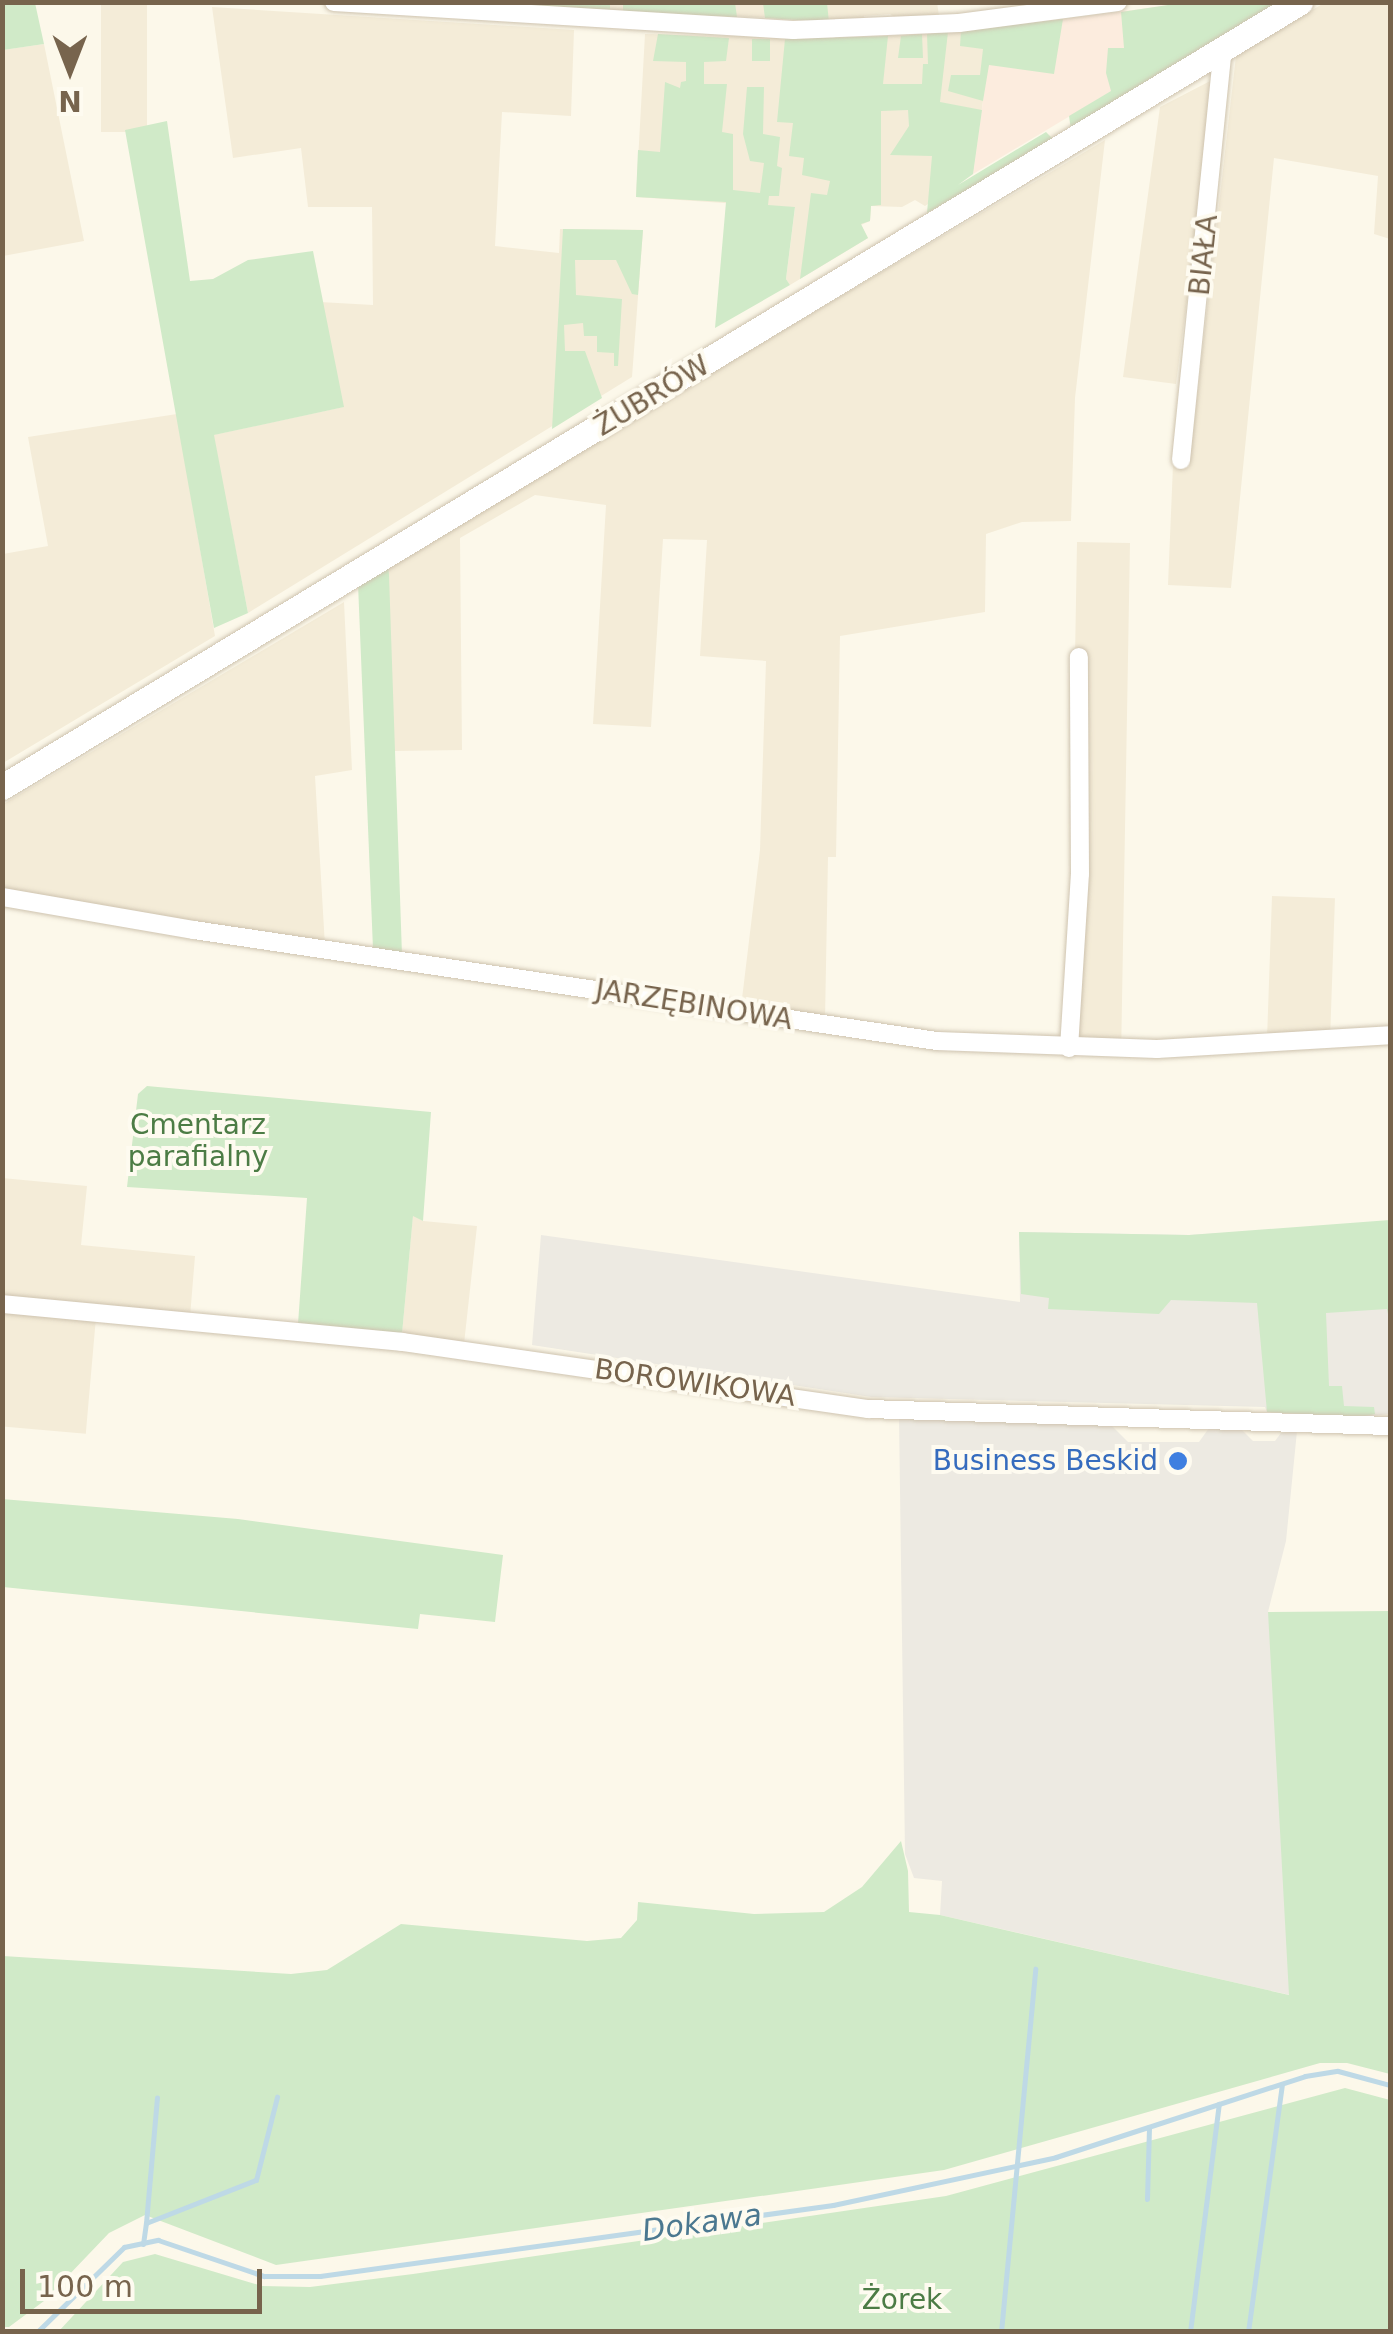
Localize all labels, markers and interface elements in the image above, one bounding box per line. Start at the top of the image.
north arrow [20,20,120,120]
text: N [58,84,82,117]
street label: BIAŁA [1183,213,1225,297]
street label: ŻUBRÓW [588,349,716,443]
street label: JARZĘBINOWA [593,973,795,1037]
park label: Cmentarz parafialny [128,1108,268,1174]
street label: BOROWIKOWA [592,1352,798,1414]
place label: Business Beskid [933,1444,1158,1478]
marker: Business Beskid [1167,1450,1189,1472]
water label: Dokawa [640,2197,764,2249]
scale bar [25,2249,268,2311]
text: 100 m [37,2269,133,2304]
park label: Żorek [862,2283,942,2317]

